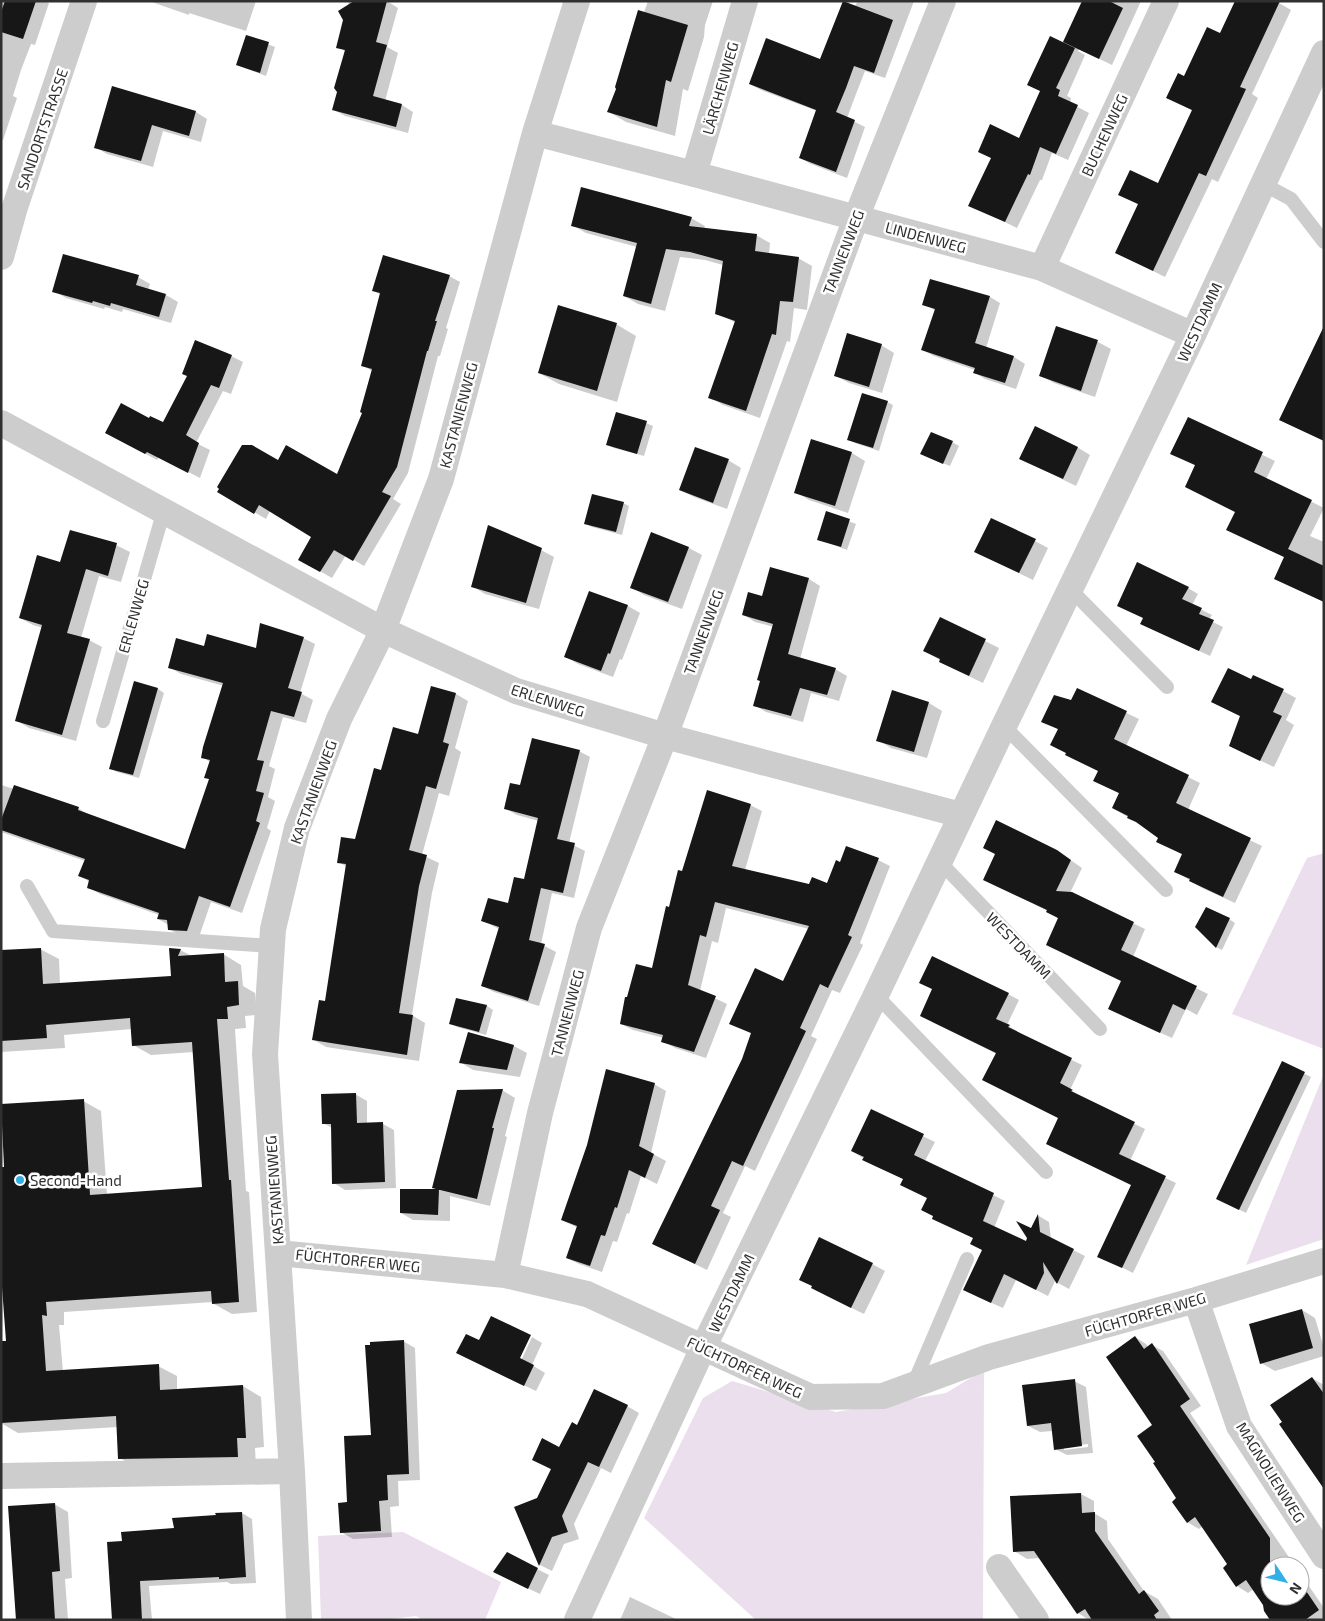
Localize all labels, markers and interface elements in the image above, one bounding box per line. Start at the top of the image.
street label: LÄRCHENWEG [698,39,742,137]
street label: SANDORTSTRASSE [13,66,71,192]
street label: BUCHENWEG [1077,91,1131,179]
street label: TANNENWEG [819,207,867,297]
street label: LINDENWEG [884,218,968,256]
street label: WESTDAMM [1173,280,1225,364]
street label: KASTANIENWEG [435,360,481,470]
street label: ERLENWEG [114,577,152,655]
street label: TANNENWEG [679,587,727,677]
street label: ERLENWEG [509,680,587,720]
street label: KASTANIENWEG [286,738,340,846]
street label: WESTDAMM [983,908,1055,982]
street label: TANNENWEG [547,968,587,1058]
street label: KASTANIENWEG [261,1135,287,1245]
place label: Second-Hand [30,1171,122,1189]
marker: Second-Hand [14,1174,26,1186]
street label: FÜCHTORFER WEG [295,1245,421,1275]
street label: WESTDAMM [704,1251,758,1335]
street label: FÜCHTORFER WEG [1082,1288,1208,1340]
street label: FÜCHTORFER WEG [684,1332,806,1402]
street label: MAGNOLIENWEG [1233,1418,1309,1526]
north arrow [1260,1556,1310,1606]
text: N [1286,1580,1306,1598]

